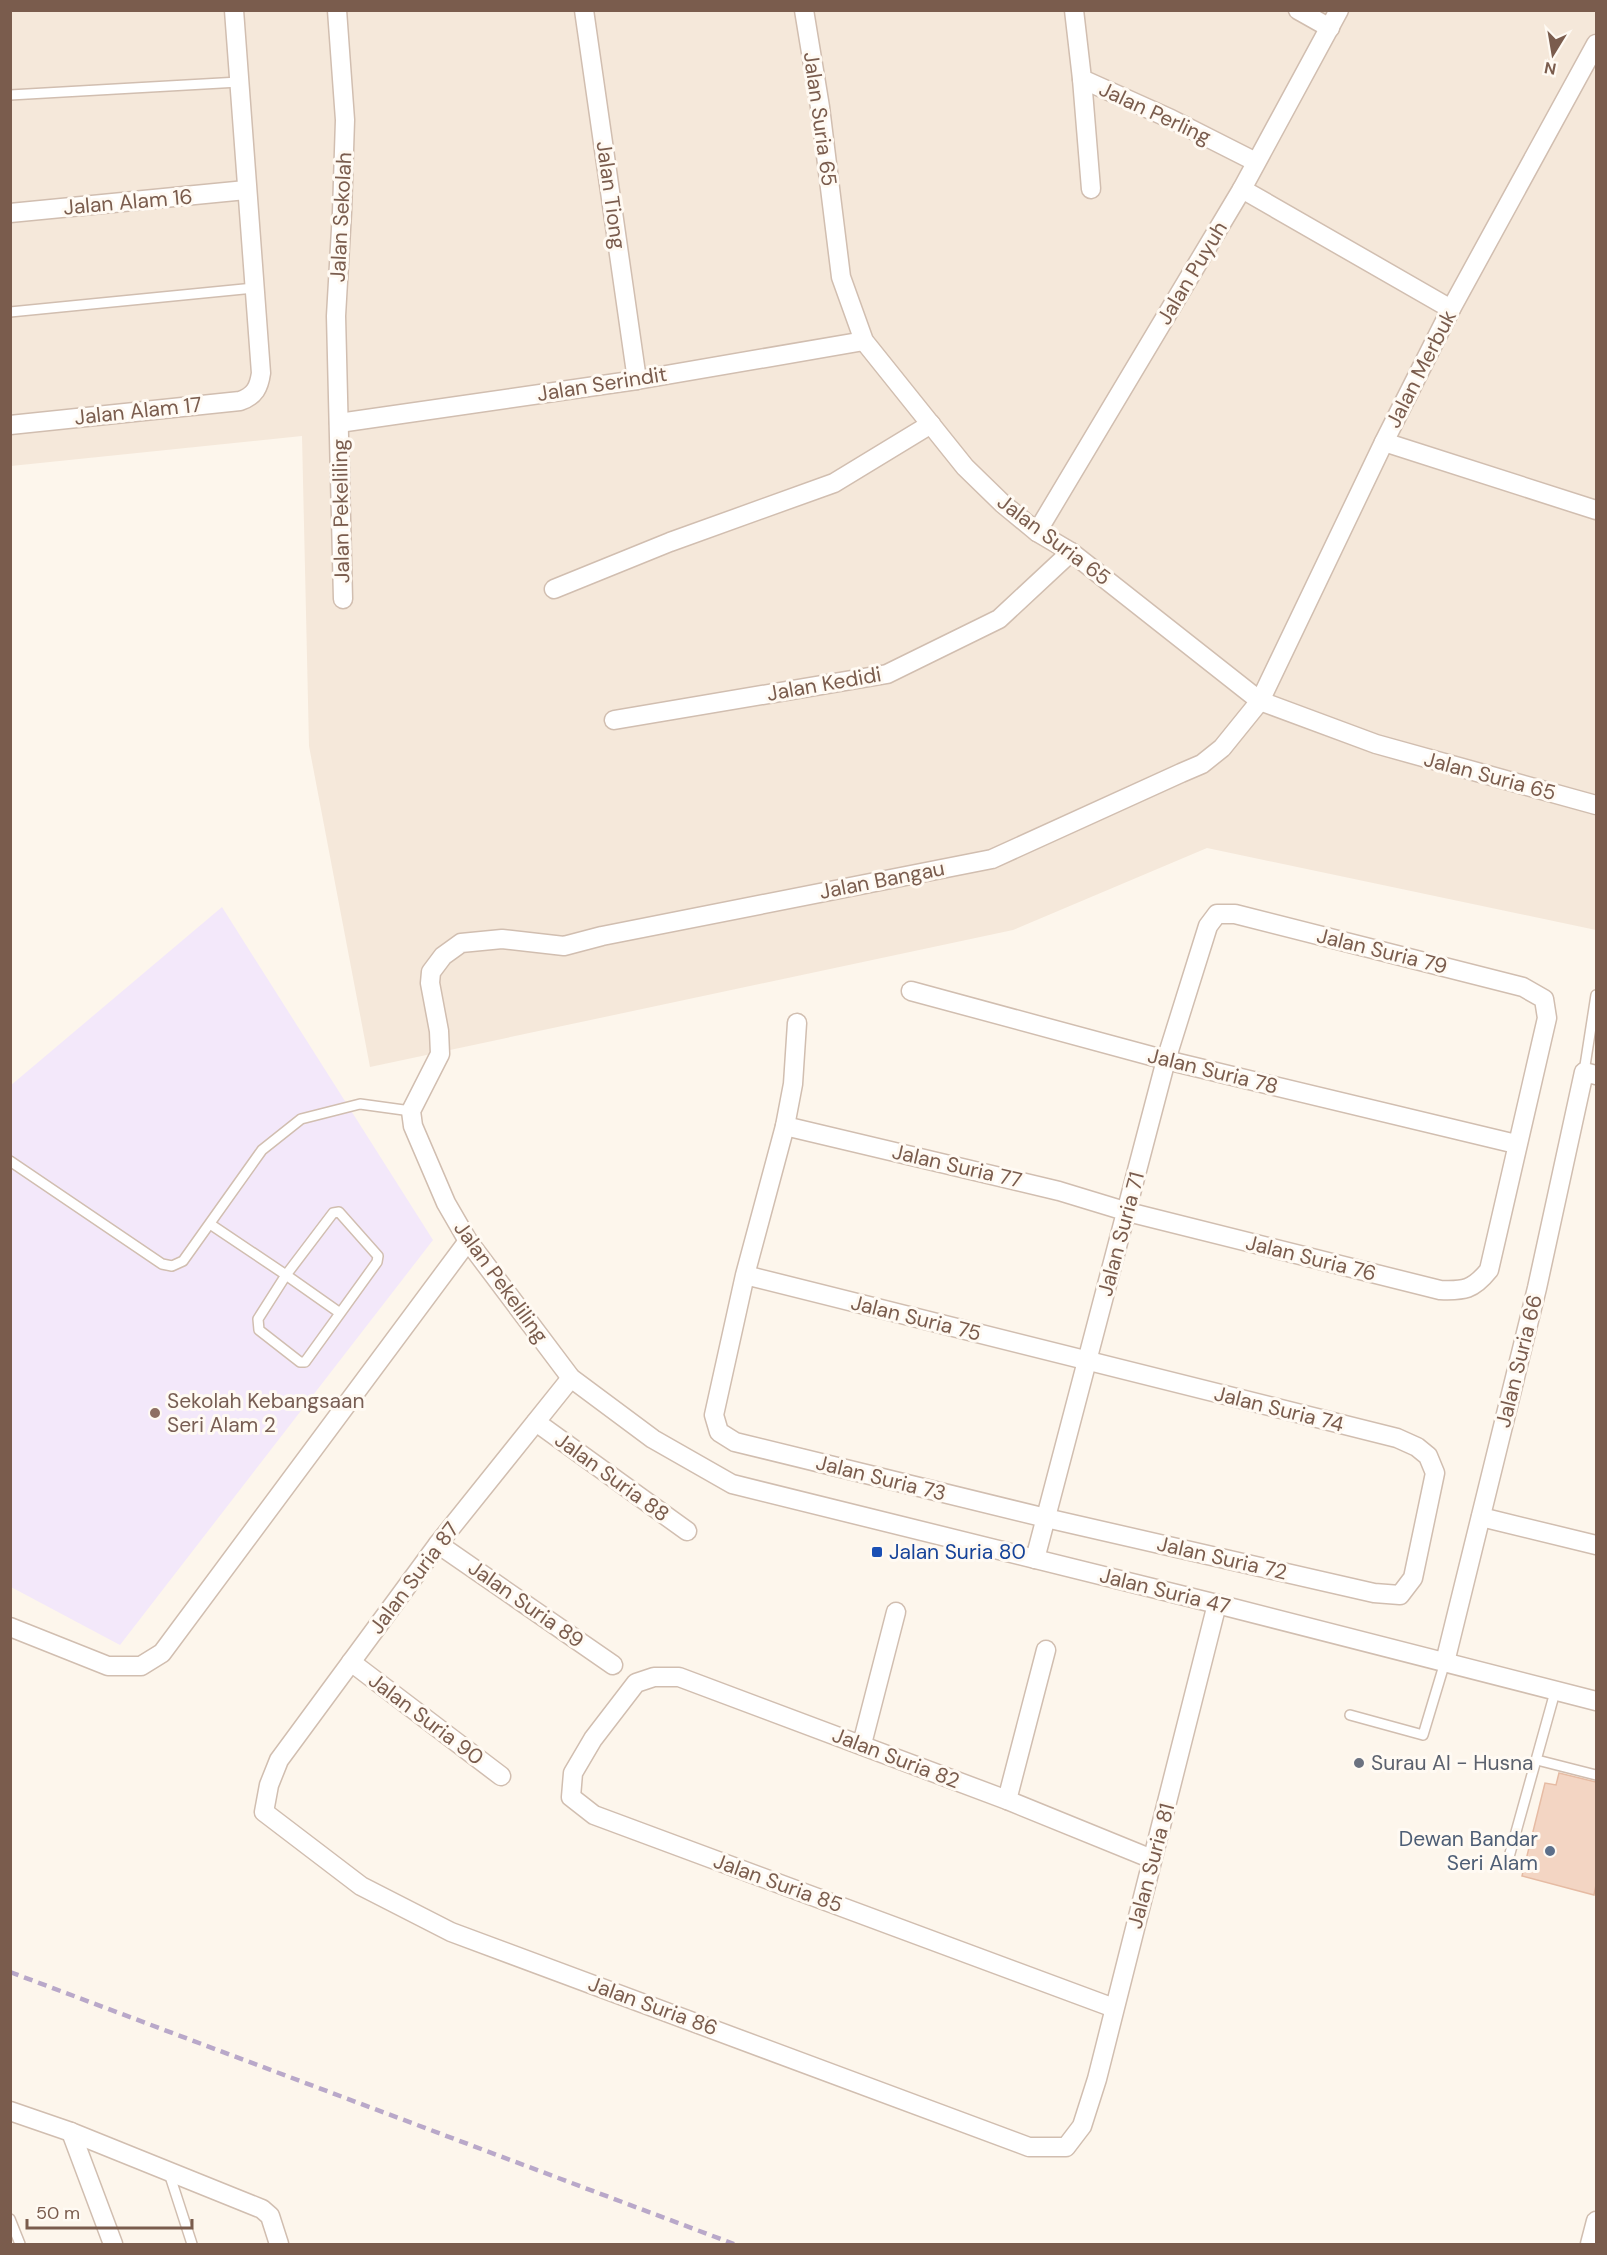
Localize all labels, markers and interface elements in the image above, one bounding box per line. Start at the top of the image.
north arrow [1523,24,1583,84]
street label: Jalan Suria 65 [797,50,843,188]
text: N [1543,57,1558,80]
street label: Jalan Perling [1094,75,1216,151]
street label: Jalan Tiong [590,139,632,251]
street label: Jalan Sekolah [324,151,358,283]
street label: Jalan Alam 16 [62,182,194,222]
street label: Jalan Puyuh [1150,216,1234,330]
street label: Jalan Merbuk [1379,305,1463,433]
street label: Jalan Serindit [535,360,669,408]
street label: Jalan Alam 17 [73,390,203,432]
street label: Jalan Pekeliling [326,438,356,583]
street label: Jalan Suria 65 [992,488,1116,592]
street label: Jalan Kedidi [765,660,883,708]
street label: Jalan Suria 65 [1421,745,1559,807]
street label: Jalan Bangau [817,854,947,906]
street label: Jalan Suria 79 [1314,921,1450,981]
street label: Jalan Suria 78 [1145,1041,1281,1101]
street label: Jalan Suria 77 [889,1137,1025,1195]
street label: Jalan Suria 71 [1091,1169,1151,1299]
street label: Jalan Pekeliling [447,1215,555,1349]
street label: Jalan Suria 76 [1243,1228,1379,1288]
street label: Jalan Suria 75 [848,1288,984,1348]
street label: Jalan Suria 66 [1489,1292,1549,1430]
street label: Jalan Suria 74 [1211,1379,1347,1439]
place label: Sekolah Kebangsaan Seri Alam 2 [167,1387,364,1439]
marker: Sekolah Kebangsaan Seri Alam 2 [148,1406,162,1420]
street label: Jalan Suria 88 [549,1426,675,1528]
street label: Jalan Suria 73 [813,1448,949,1508]
street label: Jalan Suria 87 [363,1516,465,1640]
street label: Jalan Suria 72 [1154,1529,1290,1587]
place label: Jalan Suria 80 [889,1538,1026,1566]
marker: Jalan Suria 80 [870,1545,884,1559]
street label: Jalan Suria 89 [463,1554,589,1654]
street label: Jalan Suria 47 [1097,1561,1233,1621]
street label: Jalan Suria 90 [363,1667,489,1771]
street label: Jalan Suria 82 [828,1721,964,1795]
place label: Surau Al - Husna [1371,1749,1534,1777]
marker: Surau Al - Husna [1352,1756,1366,1770]
street label: Jalan Suria 81 [1121,1800,1181,1932]
place label: Dewan Bandar Seri Alam [1399,1825,1538,1877]
marker: Dewan Bandar Seri Alam [1543,1844,1557,1858]
street label: Jalan Suria 85 [710,1847,846,1919]
street label: Jalan Suria 86 [584,1970,722,2042]
scale bar [27,2192,192,2230]
text: 50 m [36,2201,80,2225]

